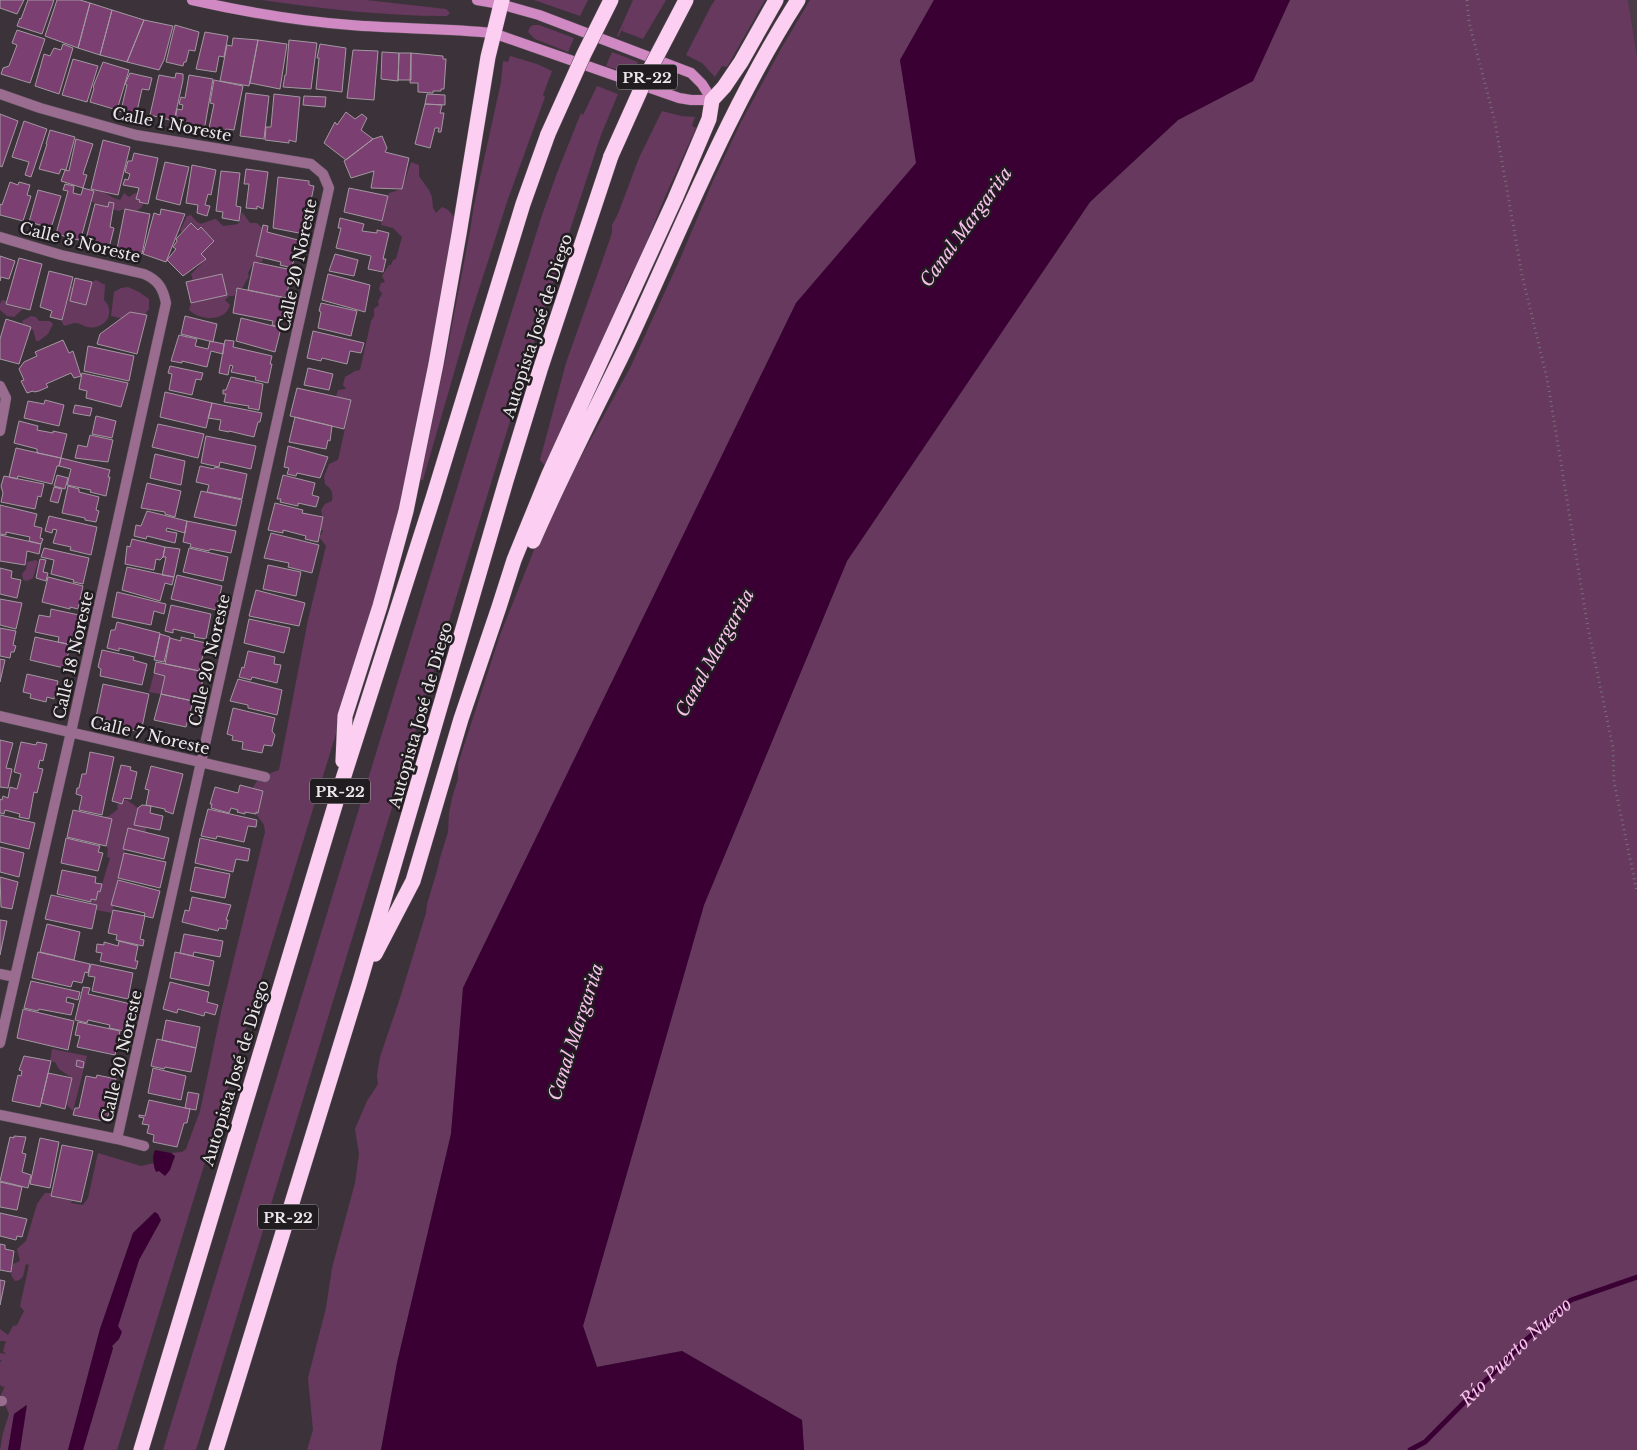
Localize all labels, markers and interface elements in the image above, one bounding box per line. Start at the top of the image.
road number: PR-22 [617,64,677,90]
street label: Calle 1 Noreste [111,103,233,145]
water label: Canal Margarita [915,163,1017,291]
street label: Calle 20 Noreste [273,197,321,333]
street label: Calle 3 Noreste [18,217,142,267]
street label: Autopista José de Diego [497,231,576,422]
water label: Canal Margarita [671,585,759,721]
street label: Calle 18 Noreste [49,589,97,721]
street label: Calle 20 Noreste [184,592,234,728]
street label: Autopista José de Diego [384,620,456,811]
street label: Calle 7 Noreste [88,712,212,758]
road number: PR-22 [310,778,370,804]
water label: Canal Margarita [544,961,608,1103]
street label: Autopista José de Diego [197,978,273,1169]
street label: Calle 20 Noreste [96,988,146,1124]
road number: PR-22 [258,1204,318,1230]
water label: Río Puerto Nuevo [1455,1293,1577,1412]

